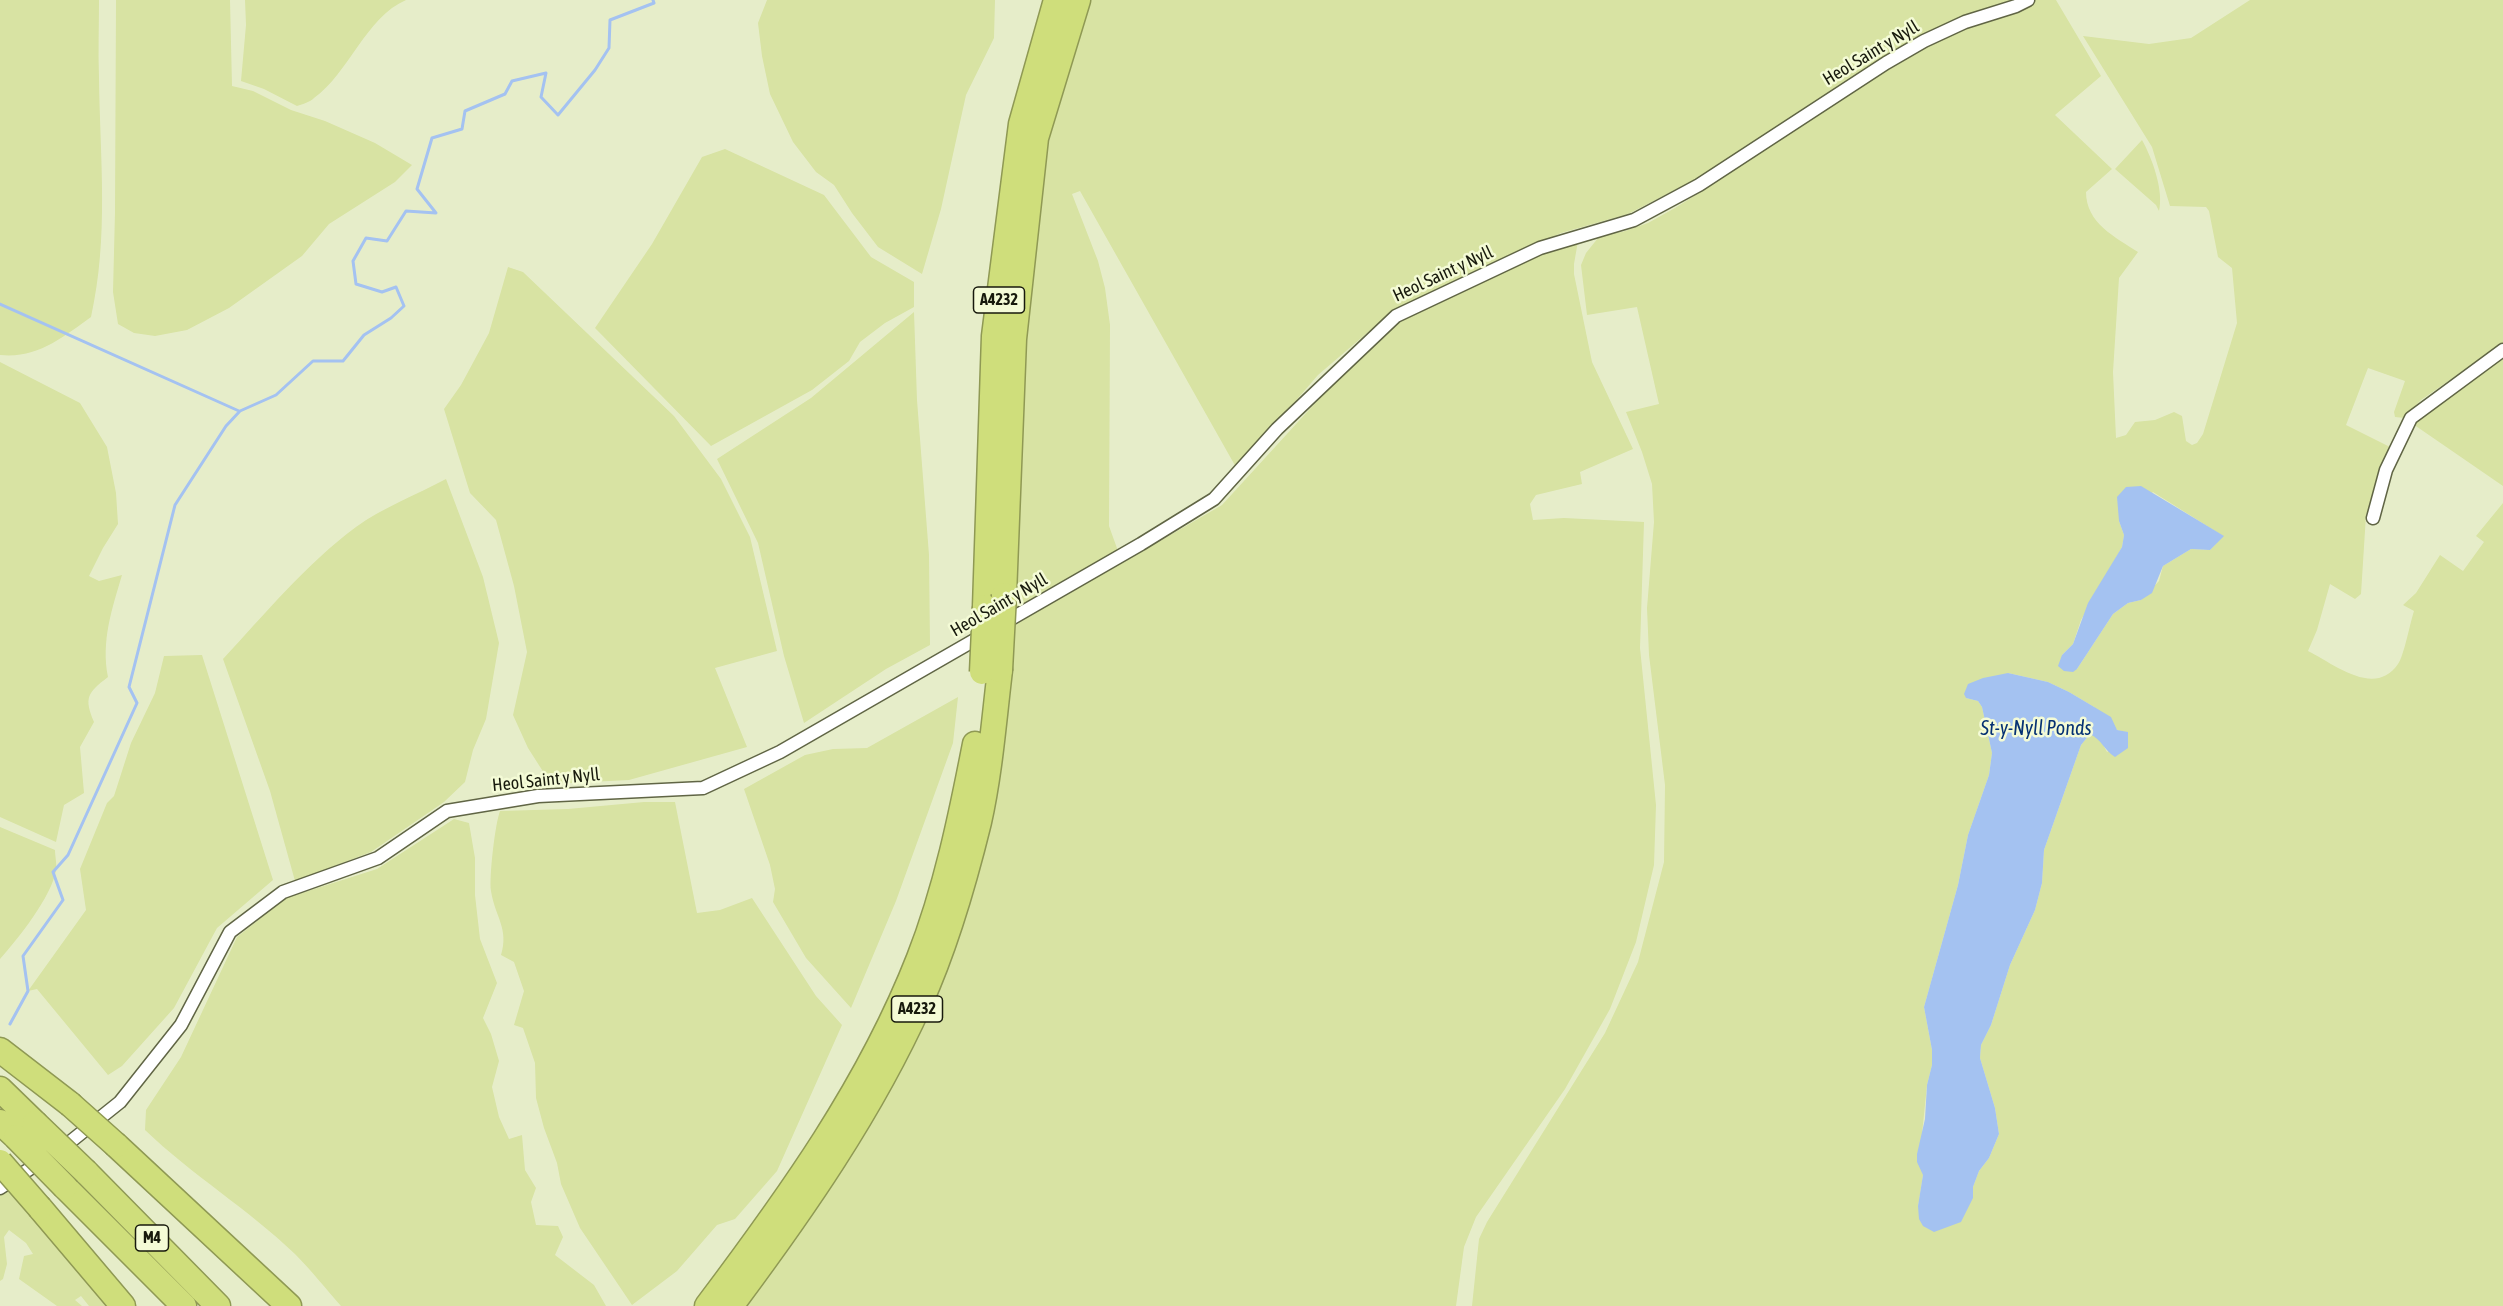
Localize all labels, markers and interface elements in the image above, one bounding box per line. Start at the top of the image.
street label: Heol Saint y Nyll [1819,16,1923,90]
street label: Heol Saint y Nyll [1389,241,1497,307]
road number: A4232 [974,287,1024,313]
street label: Heol Saint y Nyll [947,569,1051,641]
water label: St-y-Nyll Ponds [1980,717,2092,741]
street label: Heol Saint y Nyll [491,764,601,796]
road number: A4232 [892,996,942,1022]
road number: M4 [136,1225,168,1251]

